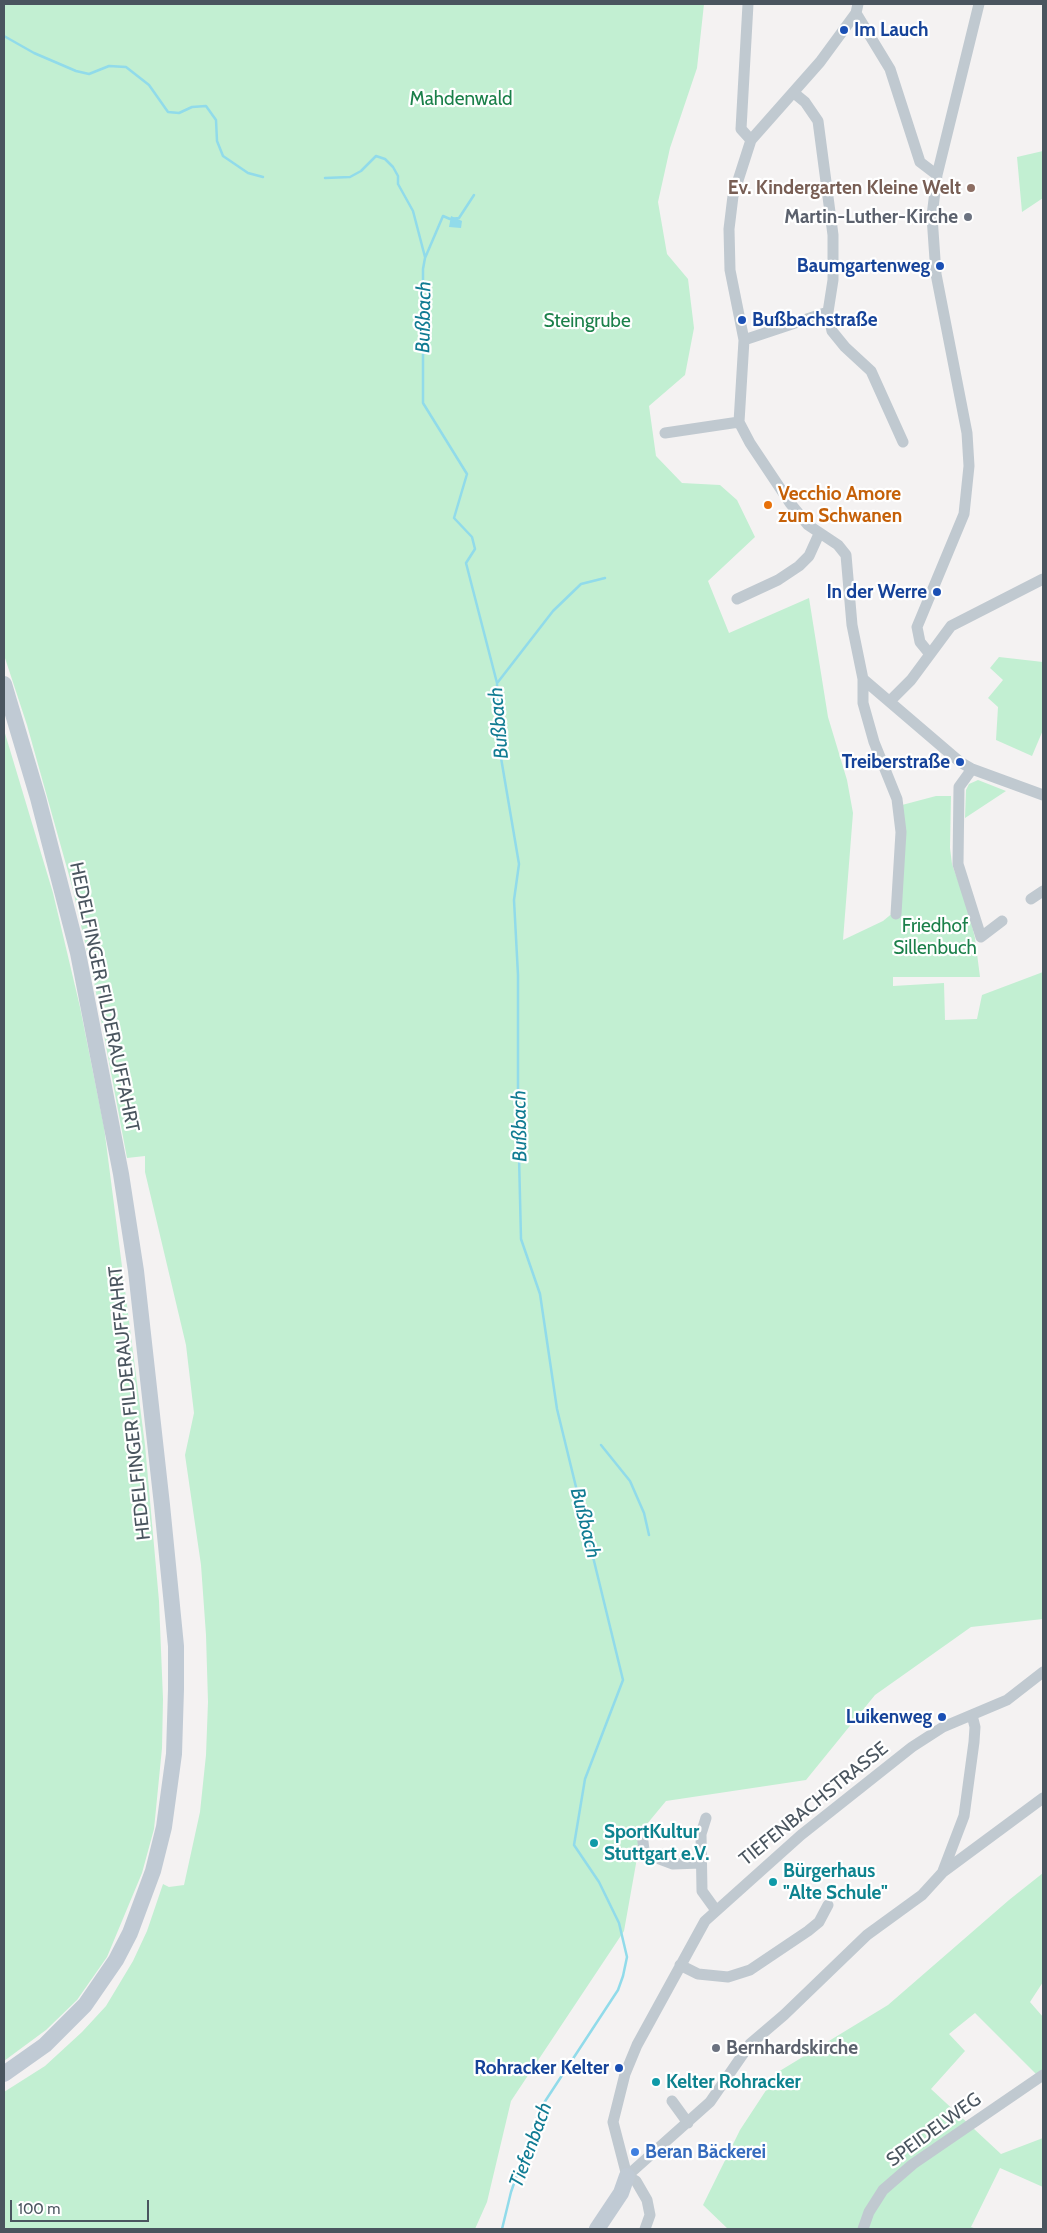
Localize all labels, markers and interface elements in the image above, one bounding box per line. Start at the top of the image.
place label: Im Lauch [854,19,928,41]
marker: Im Lauch [838,24,850,36]
park label: Mahdenwald [409,88,513,110]
place label: Ev. Kindergarten Kleine Welt [728,177,961,199]
marker: Ev. Kindergarten Kleine Welt [965,182,977,194]
place label: Martin-Luther-Kirche [784,206,958,228]
marker: Martin-Luther-Kirche [962,211,974,223]
place label: Baumgartenweg [797,255,930,277]
marker: Baumgartenweg [934,260,946,272]
water label: Bußbach [411,281,437,353]
place label: Bußbachstraße [752,309,877,331]
park label: Steingrube [543,310,631,332]
marker: Bußbachstraße [736,314,748,326]
place label: Vecchio Amore zum Schwanen [778,483,902,527]
marker: Vecchio Amore zum Schwanen [762,499,774,511]
place label: In der Werre [826,581,927,603]
marker: In der Werre [931,586,943,598]
water label: Bußbach [484,686,514,760]
place label: Treiberstraße [842,751,950,773]
marker: Treiberstraße [954,756,966,768]
street label: HEDELFINGER FILDERAUFFAHRT [64,860,144,1134]
park label: Friedhof Sillenbuch [893,915,977,959]
water label: Bußbach [507,1090,533,1162]
street label: HEDELFINGER FILDERAUFFAHRT [104,1265,156,1541]
water label: Bußbach [565,1485,605,1561]
place label: Luikenweg [846,1706,932,1728]
marker: Luikenweg [936,1711,948,1723]
street label: TIEFENBACHSTRASSE [735,1737,893,1871]
place label: SportKultur Stuttgart e.V. [604,1821,710,1865]
marker: SportKultur Stuttgart e.V. [588,1837,600,1849]
place label: Bürgerhaus "Alte Schule" [783,1860,888,1904]
marker: Bürgerhaus "Alte Schule" [767,1876,779,1888]
place label: Bernhardskirche [726,2037,858,2059]
marker: Bernhardskirche [710,2042,722,2054]
place label: Rohracker Kelter [474,2057,609,2079]
marker: Rohracker Kelter [613,2062,625,2074]
place label: Kelter Rohracker [666,2071,801,2093]
marker: Kelter Rohracker [650,2076,662,2088]
street label: SPEIDELWEG [882,2088,986,2172]
water label: Tiefenbach [505,2099,557,2191]
place label: Beran Bäckerei [645,2141,766,2163]
marker: Beran Bäckerei [629,2146,641,2158]
scale bar [12,2190,151,2222]
text: 100 m [18,2200,60,2218]

